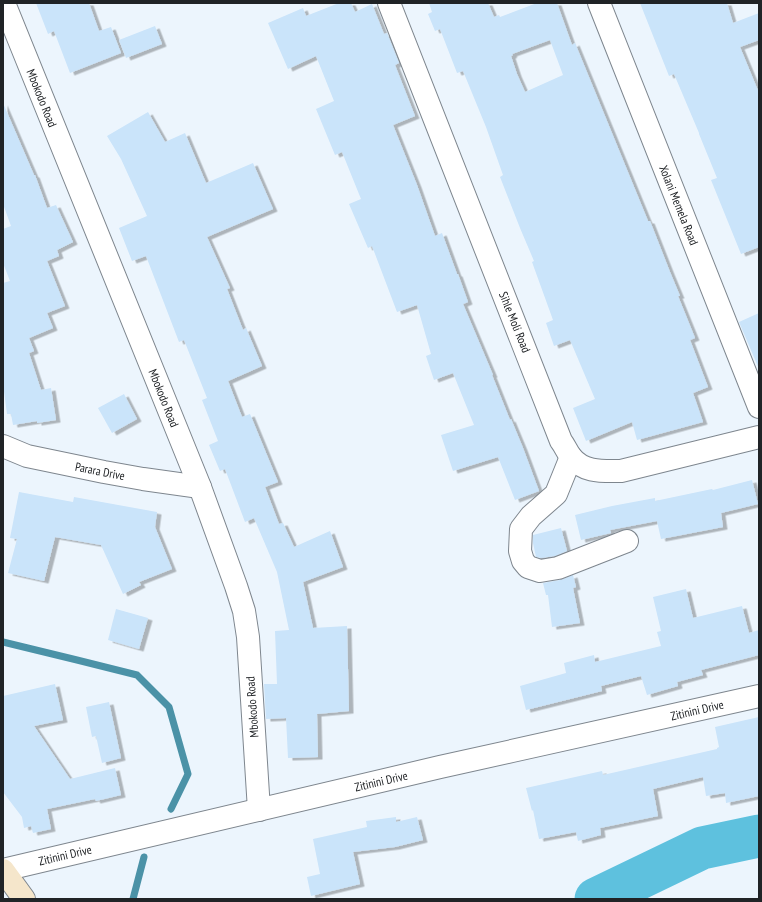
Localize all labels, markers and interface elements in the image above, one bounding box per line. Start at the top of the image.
street label: Mbokodo Road [24,67,60,129]
street label: Xolani Memela Road [656,163,702,247]
street label: Sihle Moli Road [496,289,534,355]
street label: Mbokodo Road [146,367,182,429]
street label: Parara Drive [74,459,126,483]
street label: Mbokodo Road [242,676,262,738]
street label: Zitinini Drive [669,697,725,723]
street label: Zitinini Drive [353,768,409,794]
street label: Zitinini Drive [37,842,93,868]

